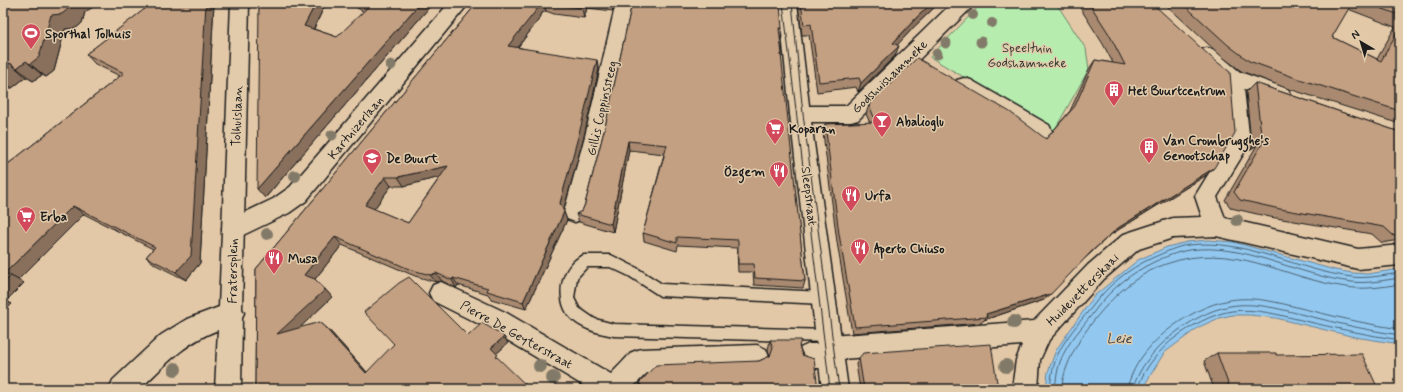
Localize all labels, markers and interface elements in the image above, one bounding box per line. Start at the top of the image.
sports icon: Sporthal Tolhuis [20,22,42,50]
north arrow [1341,22,1381,62]
place label: Sporthal Tolhuis [45,26,131,43]
text: N [1348,27,1363,43]
street label: Godshuishammeke [848,36,932,118]
park label: Speeltuin Godshammeke [987,40,1067,72]
street label: Gillis Coppinssteeg [583,59,622,158]
building icon: Het Buurtcentrum [1103,79,1125,107]
place label: Het Buurtcentrum [1128,83,1226,100]
street label: Tolhuislaan [228,85,247,147]
street label: Kartuizerlaan [324,92,388,163]
bar icon: Abalioglu [871,110,893,138]
place label: Abalioglu [896,114,944,132]
supermarket icon: Koparan [764,117,786,145]
place label: Koparan [789,121,836,138]
place label: Van Crombrugghe's Genootschap [1163,133,1269,165]
building icon: Van Crombrugghe's Genootschap [1138,136,1160,164]
school or university icon: De Buurt [361,147,383,175]
place label: De Buurt [386,151,439,168]
restaurant icon: Özgem [768,160,790,188]
place label: Özgem [724,164,765,184]
street label: Sleepstraat [796,166,821,227]
restaurant icon: Urfa [840,184,862,212]
place label: Urfa [865,188,891,205]
supermarket icon: Erba [15,205,37,233]
place label: Erba [40,209,67,226]
restaurant icon: Aperto Chiuso [849,237,871,265]
street label: Fratersplein [224,238,243,304]
place label: Aperto Chiuso [874,241,945,259]
restaurant icon: Musa [263,247,285,275]
street label: Huidevetterskaai [1043,250,1123,330]
place label: Musa [288,251,318,268]
street label: Pierre De Geyterstraat [457,297,576,373]
water label: Leie [1106,330,1133,348]

